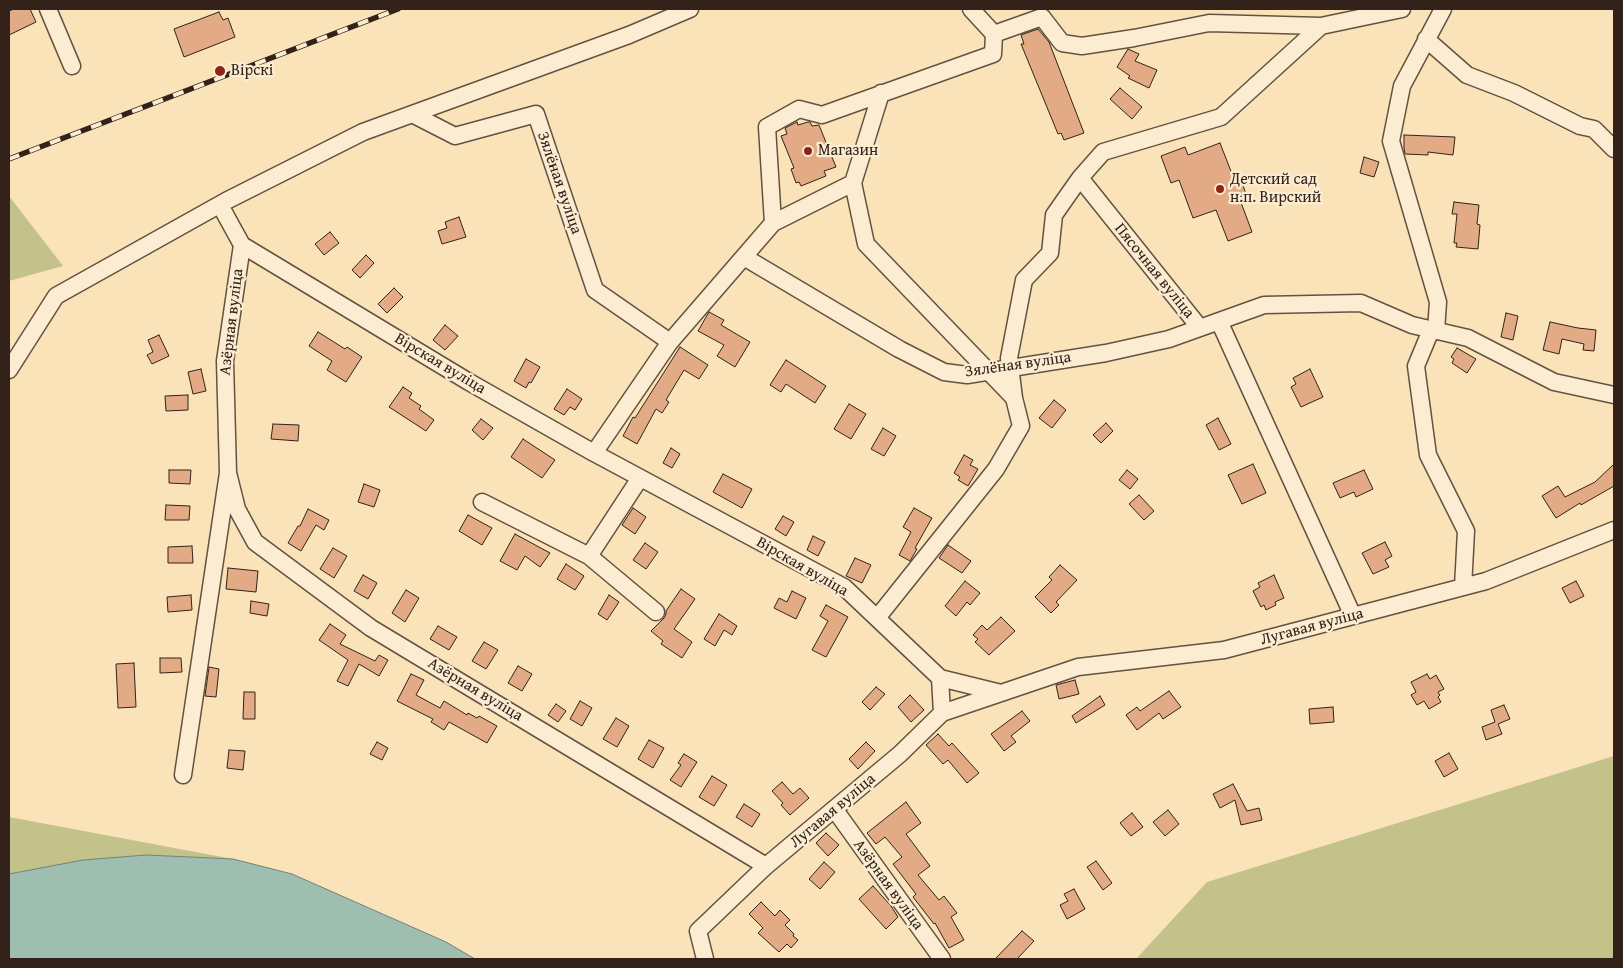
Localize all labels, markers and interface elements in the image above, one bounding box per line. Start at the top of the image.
place label: Вірскі [231,61,273,81]
marker: Вірскі [213,64,227,78]
street label: Зялёная вуліца [532,129,586,237]
place label: Магазин [818,141,878,161]
marker: Магазин [802,145,814,157]
place label: Детский сад н.п. Вирский [1230,170,1321,208]
marker: Детский сад н.п. Вирский [1214,183,1226,195]
street label: Пясочная вуліца [1110,220,1198,322]
street label: Азёрная вуліца [216,268,248,376]
street label: Вірская вуліца [391,329,489,399]
street label: Зялёная вуліца [964,348,1072,382]
street label: Вірская вуліца [753,533,851,601]
street label: Лугавая вуліца [1258,604,1366,650]
street label: Азёрная вуліца [424,654,526,726]
street label: Лугавая вуліца [786,770,880,852]
street label: Азёрная вуліца [849,836,927,934]

